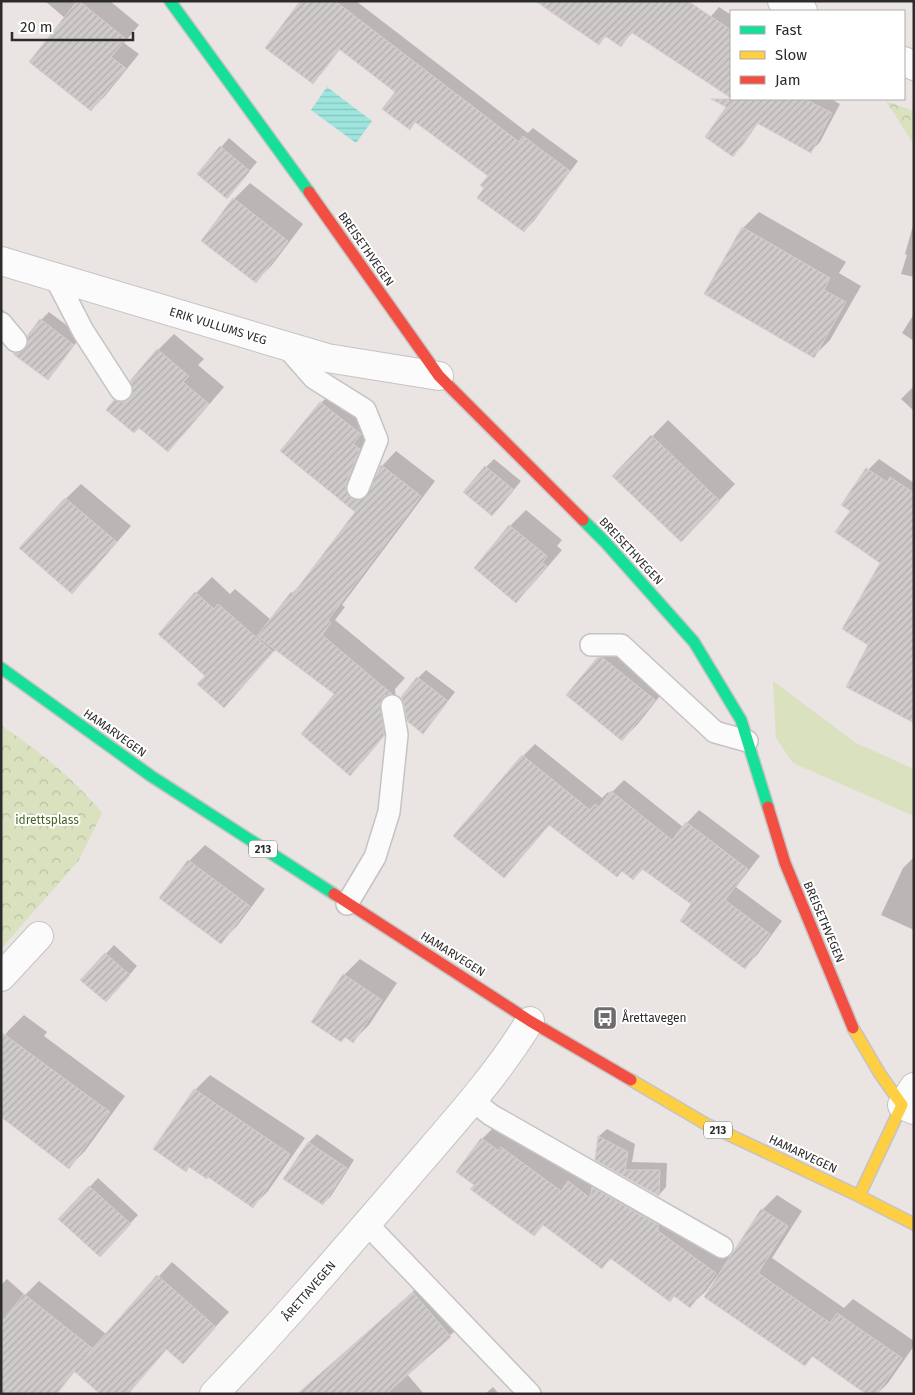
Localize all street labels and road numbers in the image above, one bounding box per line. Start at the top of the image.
street label: BREISETHVEGEN [335,209,397,289]
street label: ERIK VULLUMS VEG [168,305,268,347]
street label: BREISETHVEGEN [596,514,666,588]
street label: HAMARVEGEN [81,706,149,760]
road number: 213 [249,841,277,858]
street label: BREISETHVEGEN [801,879,847,965]
street label: HAMARVEGEN [418,929,488,979]
road number: 213 [704,1122,732,1138]
street label: HAMARVEGEN [767,1132,839,1176]
street label: ÅRETTAVEGEN [278,1257,339,1324]

